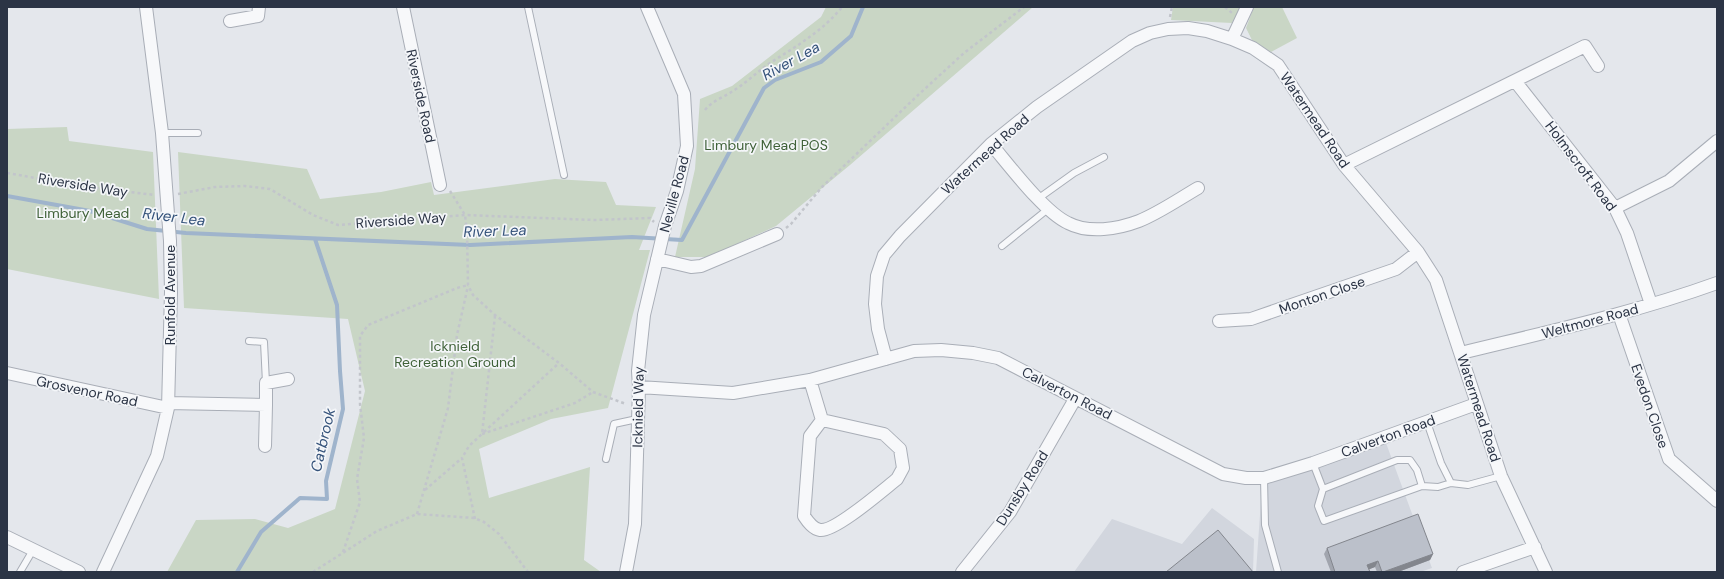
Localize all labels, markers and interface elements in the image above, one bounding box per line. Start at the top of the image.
water label: River Lea [759,37,823,85]
street label: Riverside Road [402,48,440,144]
street label: Watermead Road [1276,69,1354,171]
street label: Watermead Road [937,110,1033,198]
street label: Holmscroft Road [1541,117,1621,215]
park label: Limbury Mead POS [704,136,828,154]
street label: Neville Road [655,154,693,234]
street label: Riverside Way [37,169,129,201]
water label: River Lea [141,203,207,231]
park label: Limbury Mead [37,204,129,222]
street label: Riverside Way [355,208,447,232]
water label: River Lea [463,220,527,242]
street label: Runfold Avenue [161,245,179,345]
street label: Monton Close [1277,272,1367,318]
street label: Weltmore Road [1540,299,1640,343]
park label: Icknield Recreation Ground [394,337,516,371]
street label: Watermead Road [1453,352,1505,464]
street label: Evedon Close [1627,361,1673,451]
street label: Calverton Road [1019,363,1115,423]
street label: Icknield Way [628,366,648,448]
street label: Grosvenor Road [35,371,139,411]
water label: Catbrook [306,406,340,474]
street label: Calverton Road [1338,411,1438,461]
street label: Dunsby Road [992,447,1052,529]

